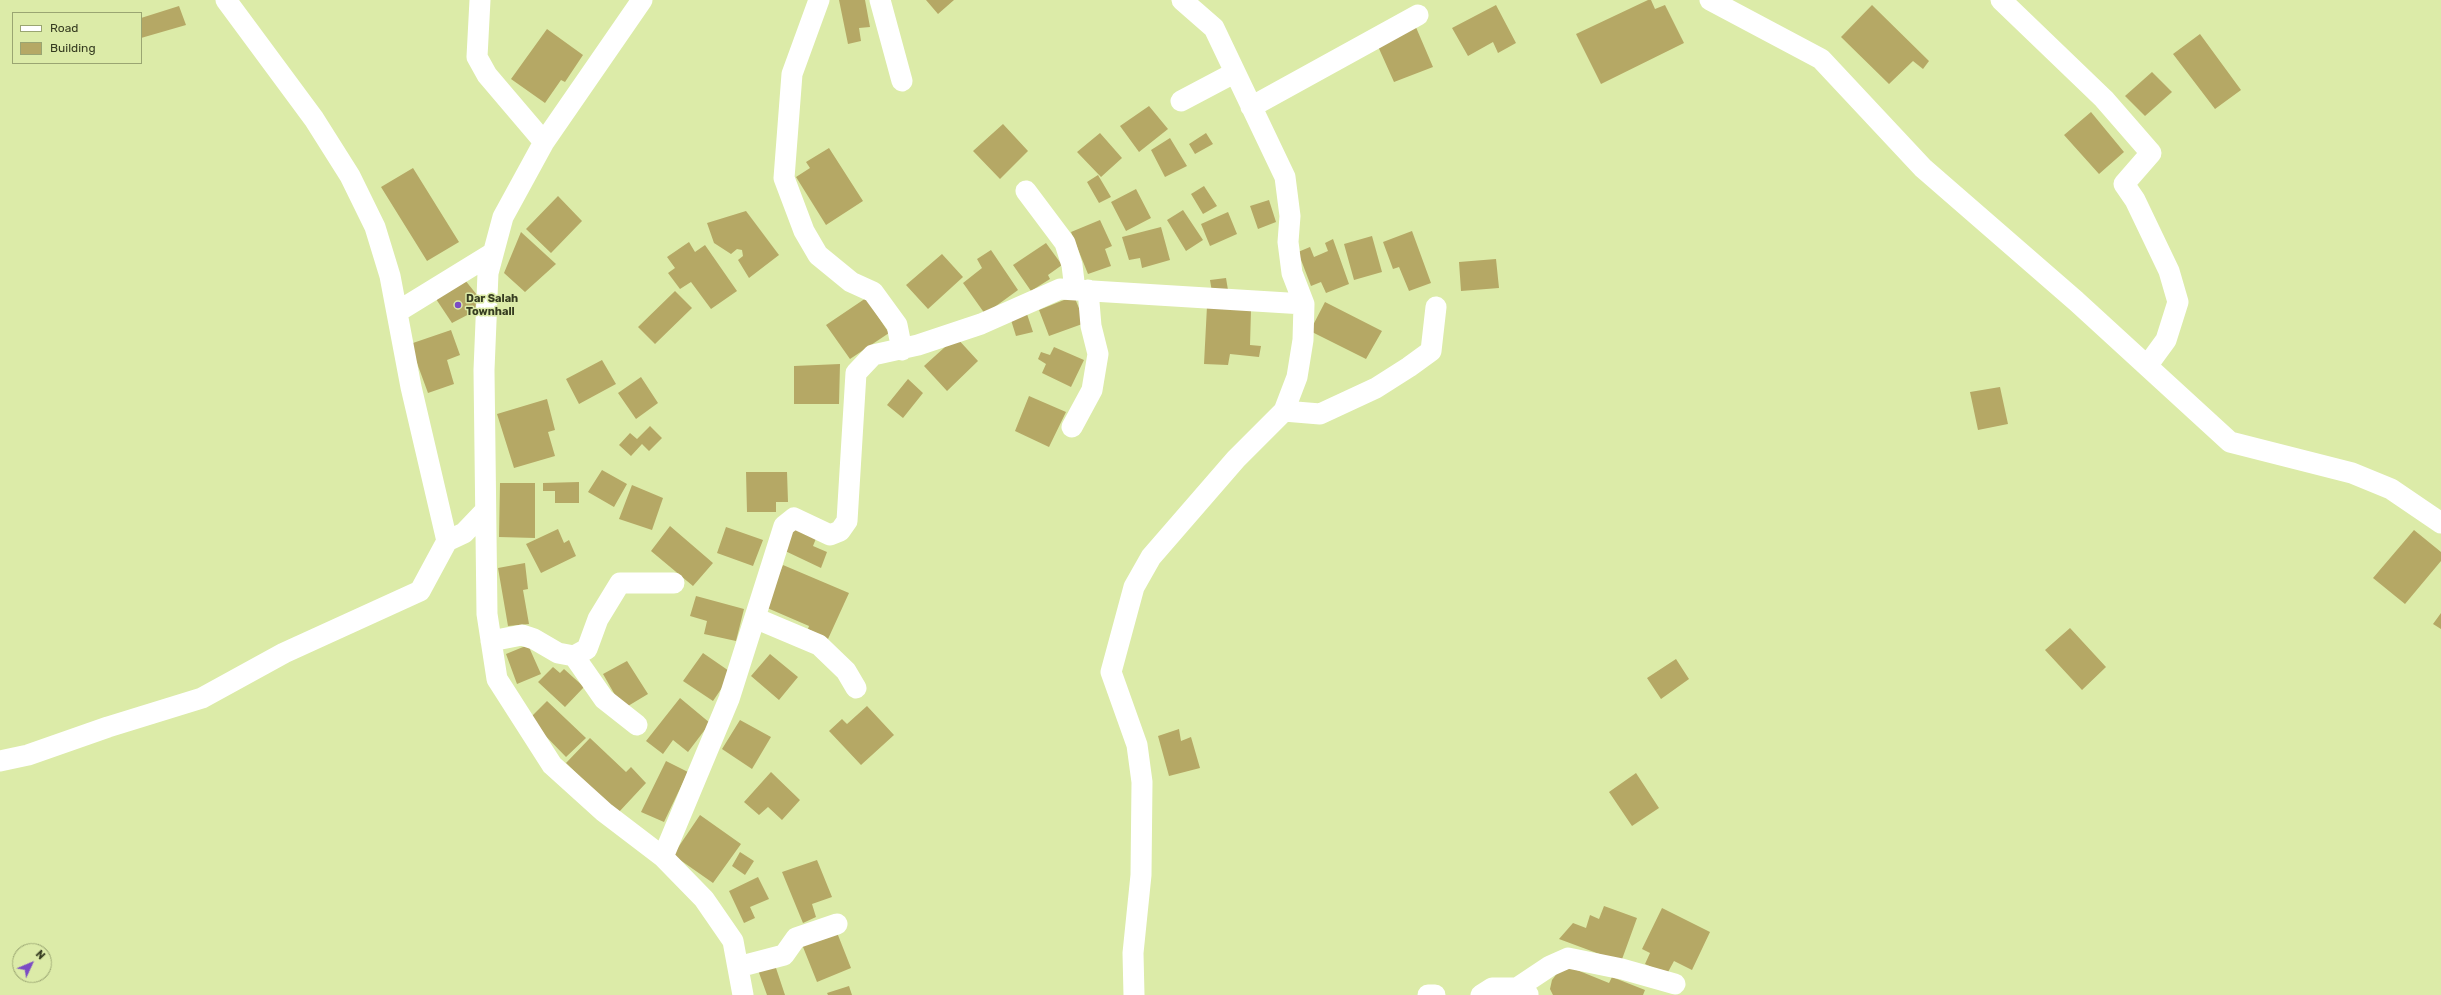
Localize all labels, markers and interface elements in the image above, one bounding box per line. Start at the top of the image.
legend [12,12,142,64]
text: Road [50,21,78,35]
text: Building [50,41,96,55]
place label: Dar Salah Townhall [466,292,518,318]
marker: Dar Salah Townhall [453,300,463,310]
north arrow [12,943,52,983]
text: N [33,948,48,962]

